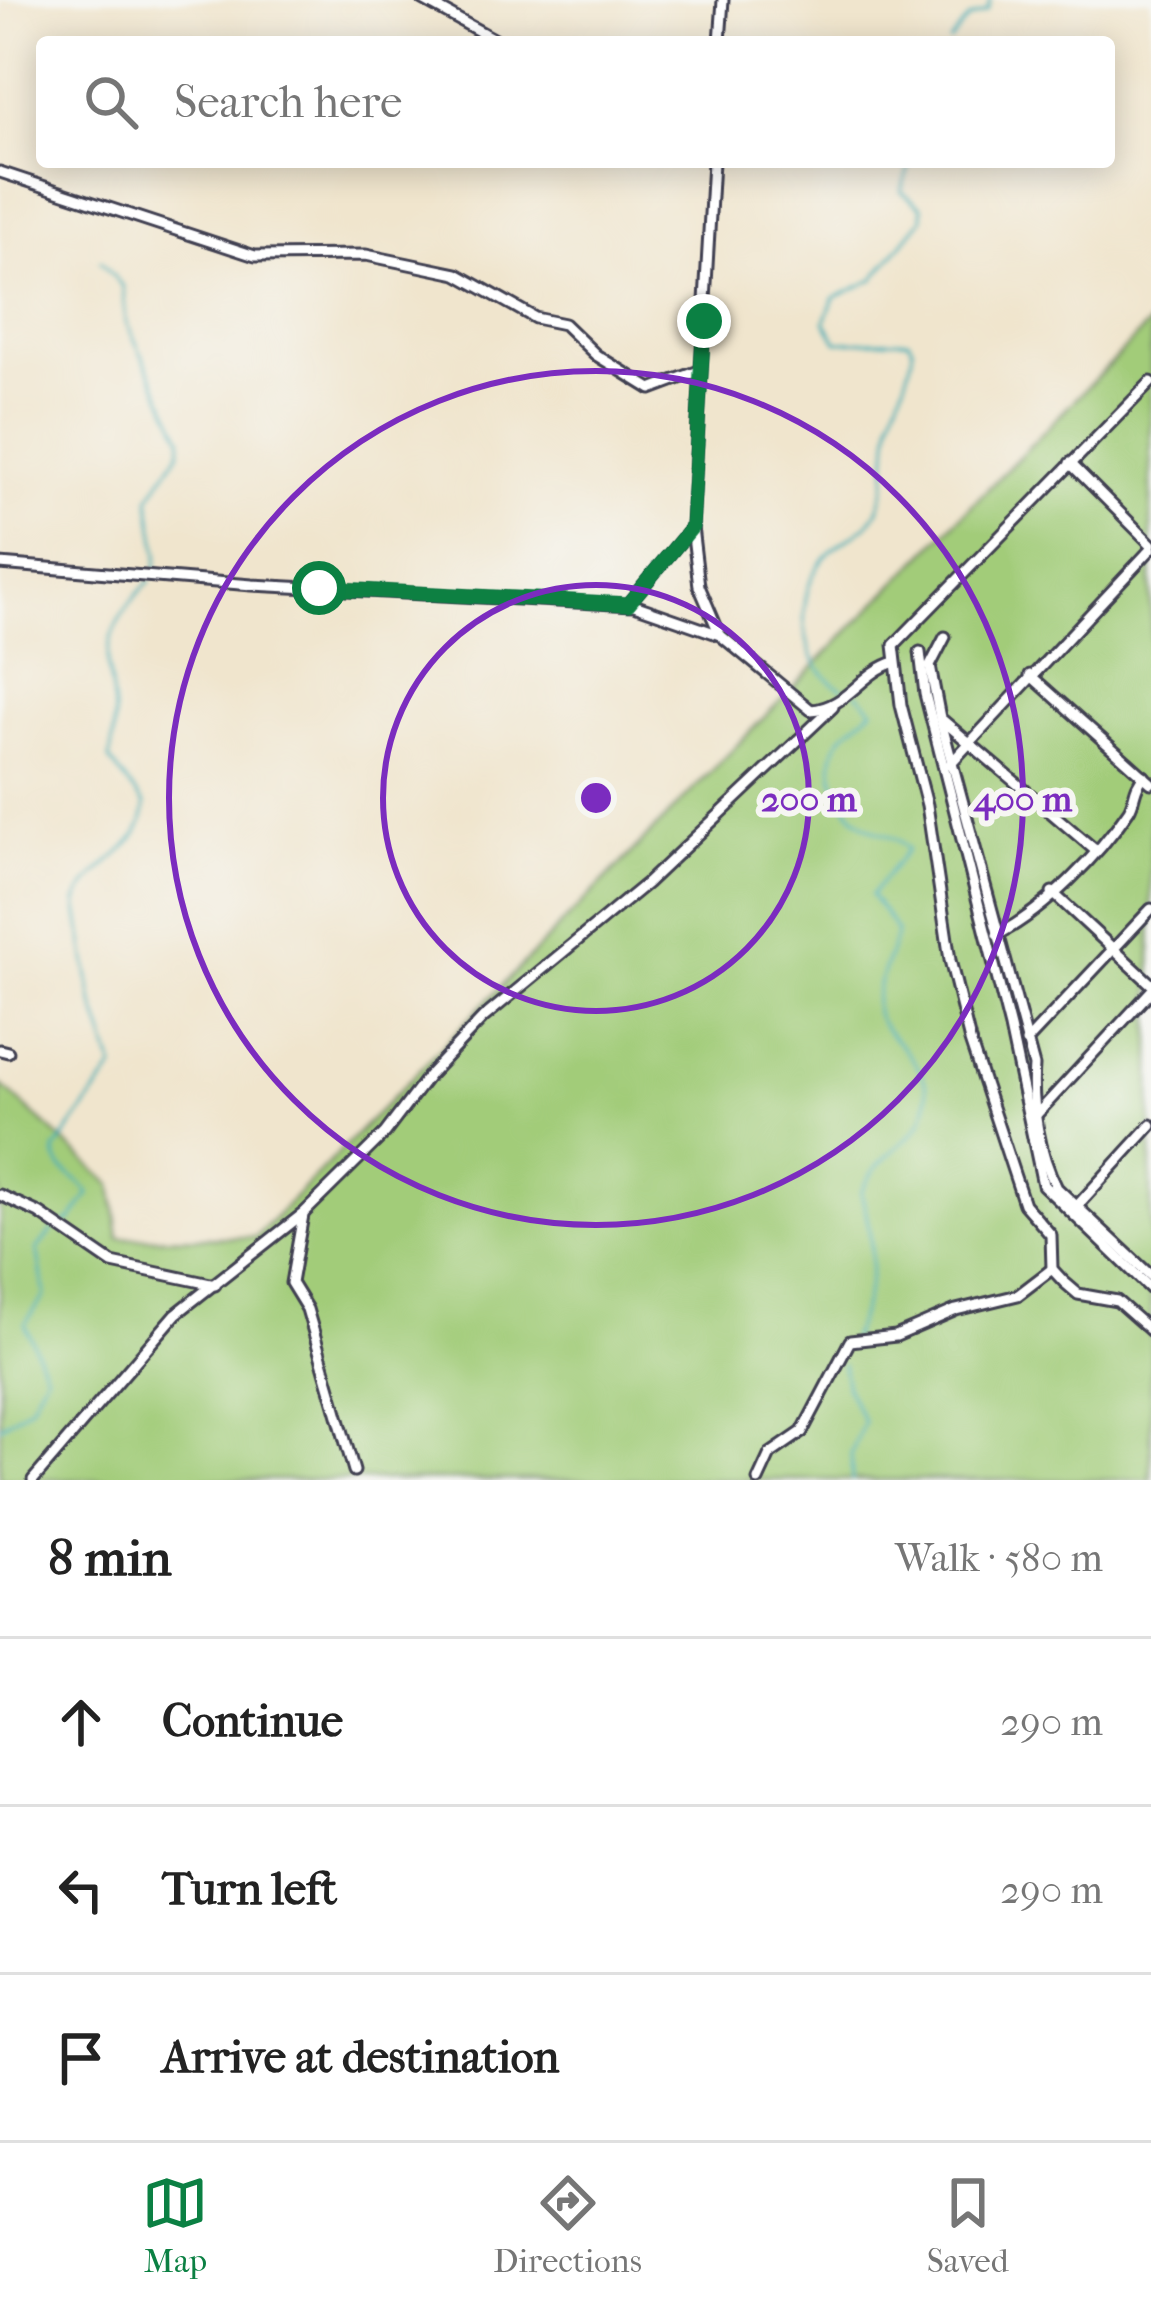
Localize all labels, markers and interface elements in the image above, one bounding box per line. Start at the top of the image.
search box [36,36,1115,168]
icon: search [78,69,144,135]
text: Search here [174,76,402,129]
route end [677,294,731,348]
route start [292,561,346,615]
centre of rings [575,777,617,819]
text: 200 m [761,778,858,820]
text: 400 m [973,778,1073,821]
text: 8 min [48,1528,172,1588]
text: Walk · 580 m [895,1535,1103,1581]
icon: ahead [48,1689,114,1755]
text: Continue [162,1695,343,1748]
text: 290 m [1000,1699,1103,1745]
icon: left [48,1857,114,1923]
text: Turn left [162,1863,337,1916]
text: 290 m [1000,1867,1103,1913]
icon: arrive [48,2025,114,2091]
text: Arrive at destination [162,2031,559,2084]
tab: Map [142,2170,208,2281]
tab: Directions [493,2170,642,2281]
tab: Saved [927,2170,1009,2281]

